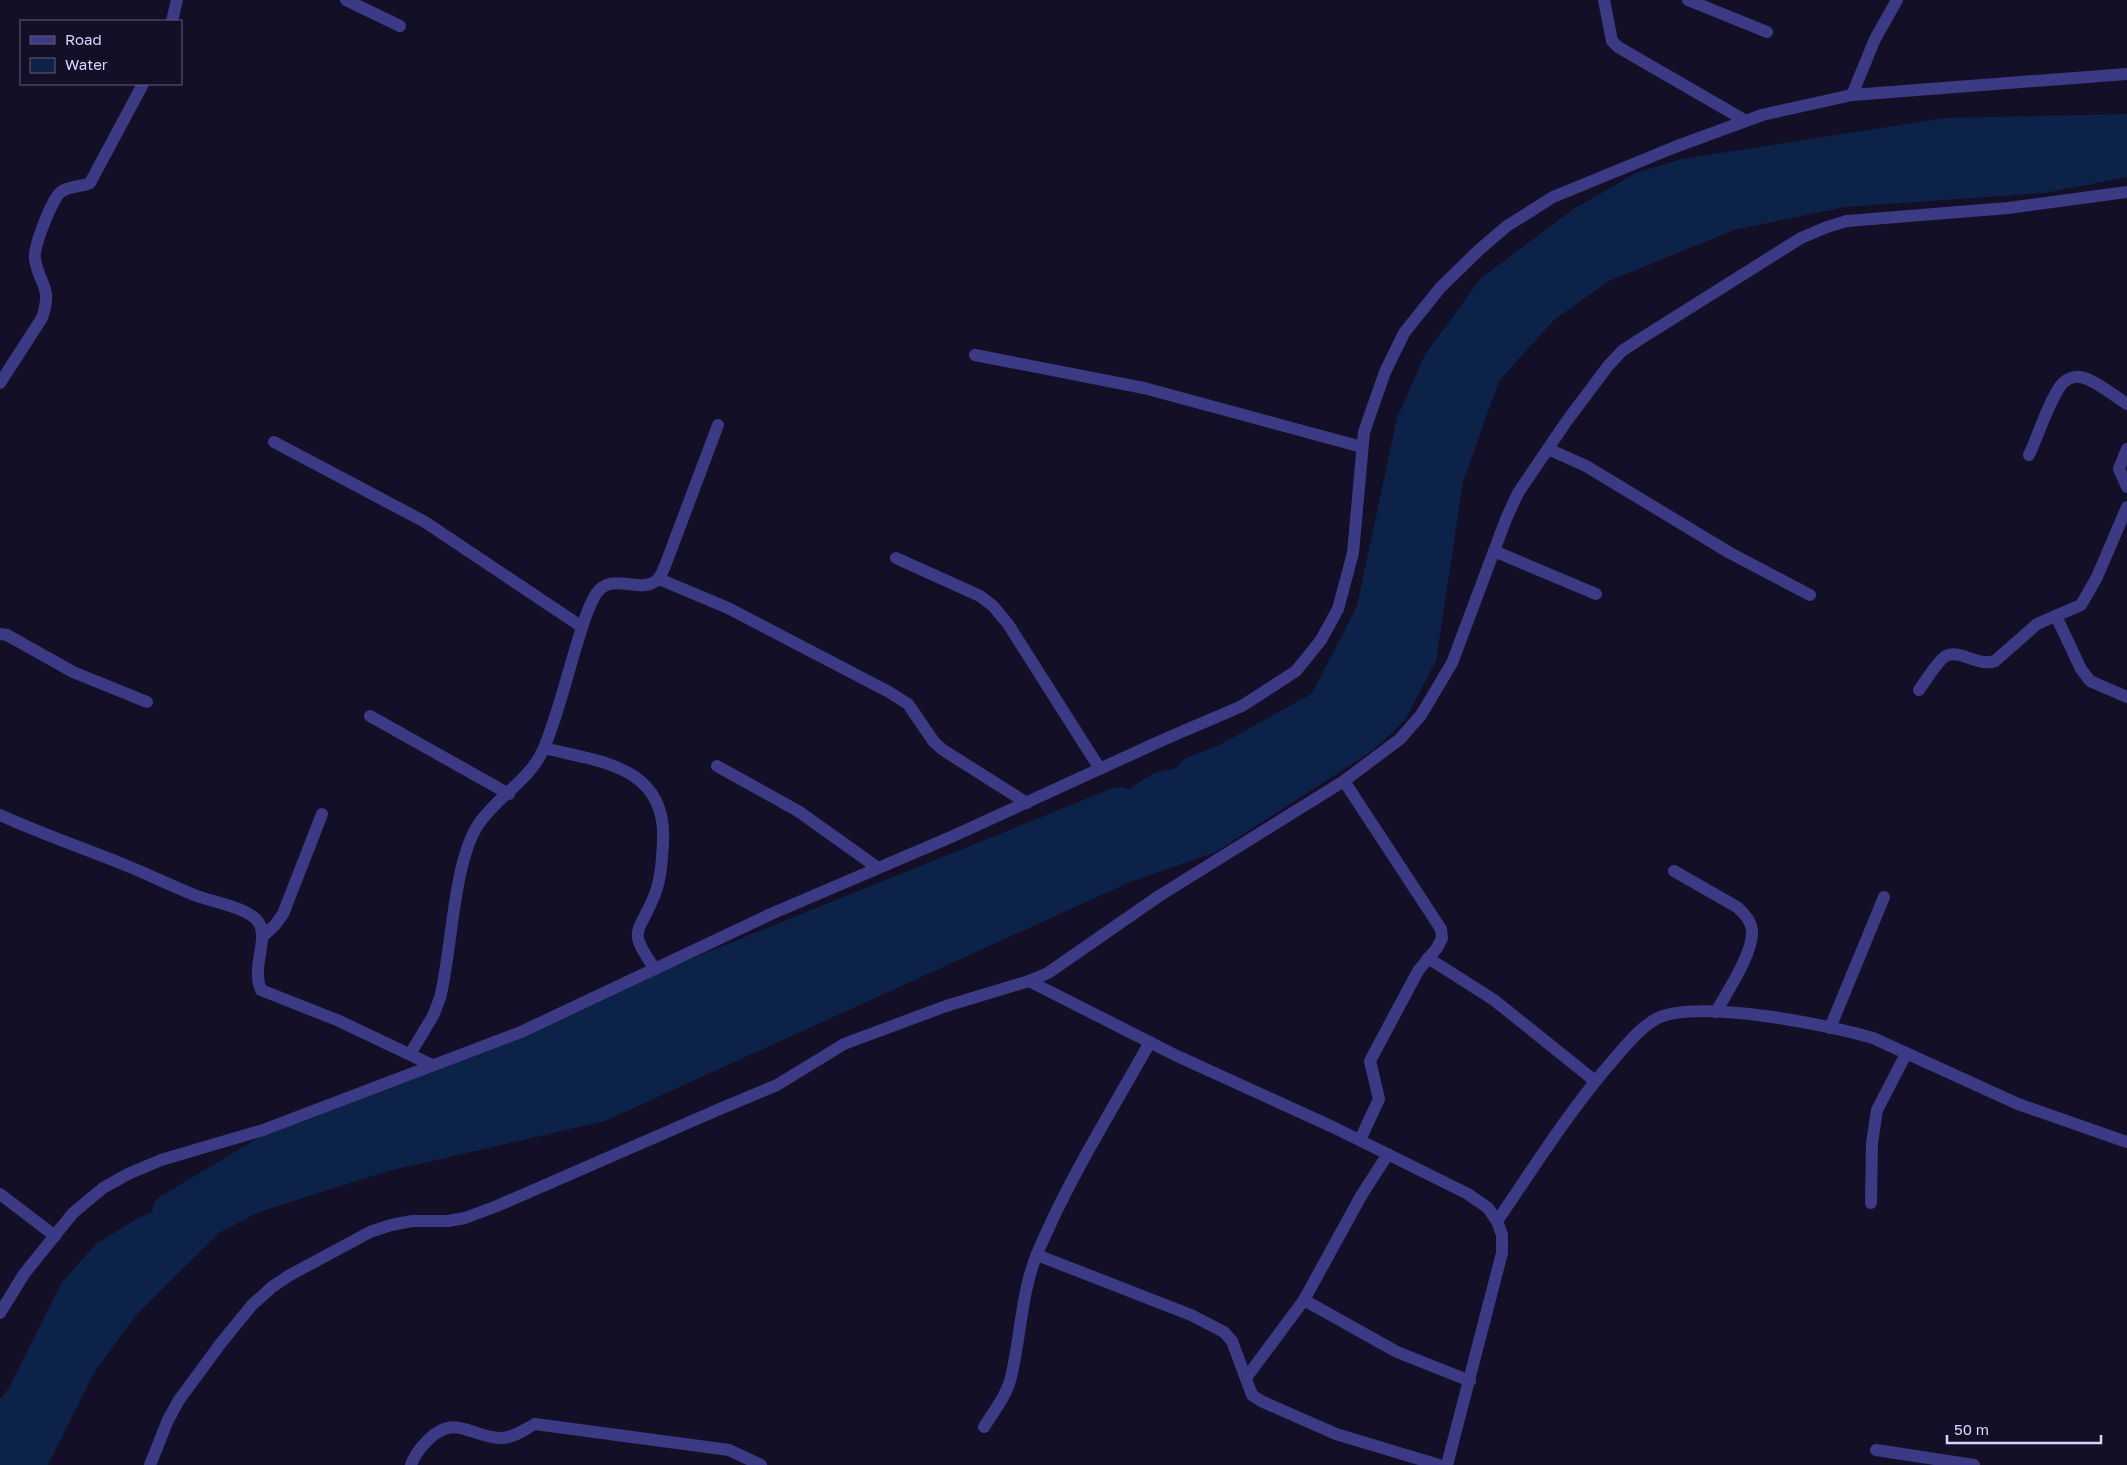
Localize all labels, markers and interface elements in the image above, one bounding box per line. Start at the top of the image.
legend [20,20,182,85]
text: Road [65,30,102,48]
text: Water [65,55,108,73]
scale bar [1947,1412,2101,1444]
text: 50 m [1954,1420,1989,1438]

